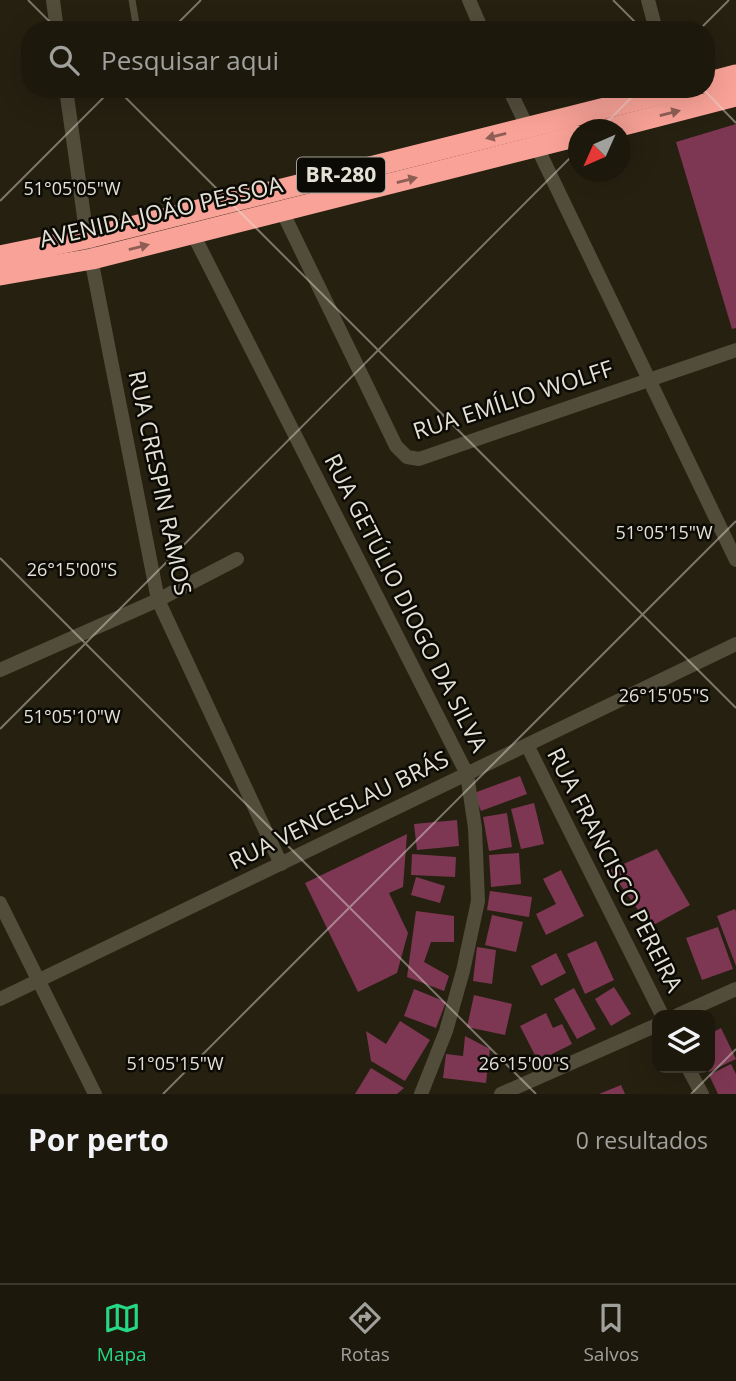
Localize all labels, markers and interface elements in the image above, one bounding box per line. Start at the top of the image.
search box [21,21,715,98]
icon: search [45,41,83,79]
text: Pesquisar aqui [101,42,279,78]
one-way arrow [659,107,681,118]
north arrow [568,119,631,182]
one-way arrow [485,131,507,142]
road number: BR-280 [297,158,385,192]
street label: AVENIDA JOÃO PESSOA [36,167,286,255]
one-way arrow [396,174,418,185]
text: 51°05'05"W [23,176,121,200]
one-way arrow [128,241,150,252]
street label: RUA EMÍLIO WOLFF [409,352,617,446]
street label: RUA CRESPIN RAMOS [122,367,200,598]
street label: RUA GETÚLIO DIOGO DA SILVA [318,448,496,758]
text: 51°05'15"W [615,520,713,544]
text: 26°15'00"S [27,557,117,581]
text: 26°15'05"S [619,683,709,707]
text: 51°05'10"W [23,704,121,728]
street label: RUA VENCESLAU BRÁS [223,742,454,876]
street label: RUA FRANCISCO PEREIRA [540,742,692,998]
map controls [652,1010,715,1073]
button: layers [652,1010,715,1073]
text: 51°05'15"W [126,1051,224,1075]
text: 26°15'00"S [479,1051,569,1075]
text: Por perto [28,1119,169,1160]
text: 0 resultados [576,1124,708,1156]
tab: Mapa [97,1299,147,1367]
tab: Rotas [340,1299,390,1367]
tab: Salvos [583,1299,639,1367]

